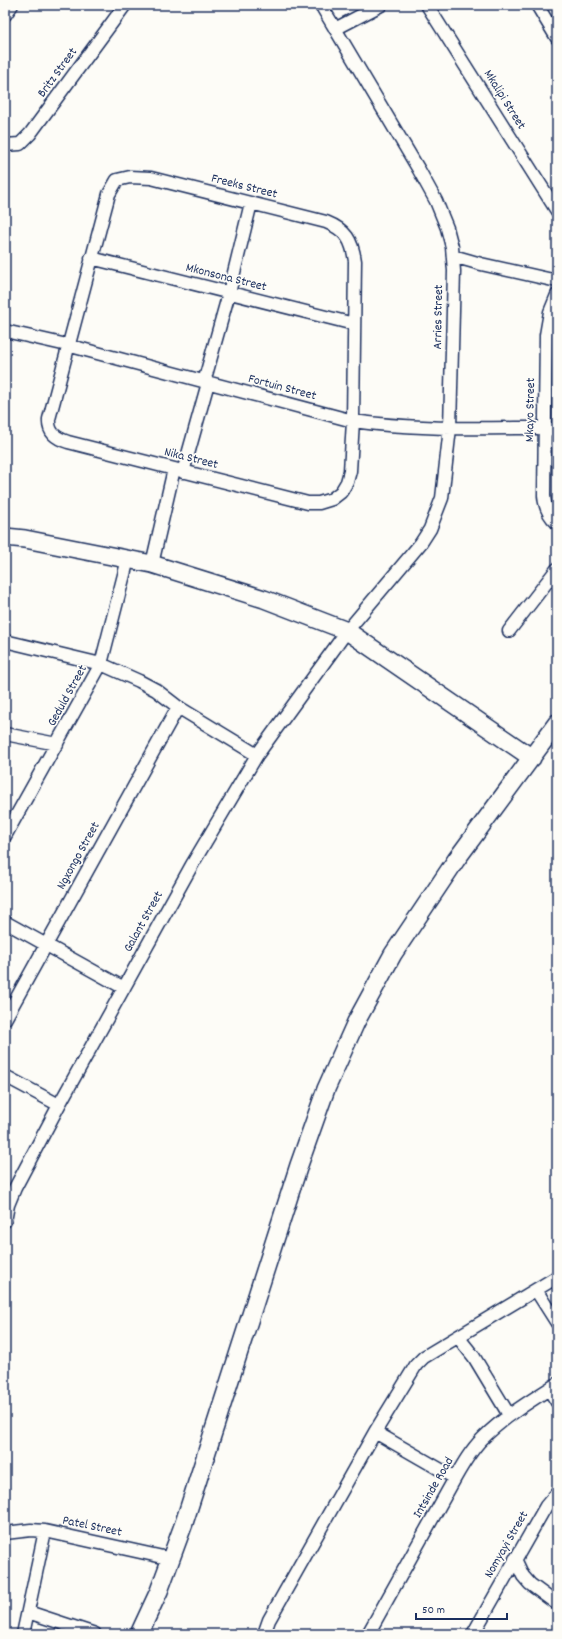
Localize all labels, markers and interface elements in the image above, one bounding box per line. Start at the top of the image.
street label: Britz Street [33,44,83,102]
street label: Mkalipi Street [478,66,530,134]
street label: Freeks Street [209,170,279,204]
street label: Mkonsona Street [184,259,269,297]
street label: Arries Street [429,284,449,350]
street label: Fortuin Street [246,370,318,406]
street label: Mkayo Street [521,377,541,442]
street label: Nika Street [162,443,220,475]
street label: Geduld Street [43,662,93,730]
street label: Ngxongo Street [53,819,106,893]
street label: Galant Street [119,888,169,956]
street label: Intsinde Road [409,1454,459,1522]
street label: Nomyayi Street [480,1508,534,1582]
street label: Patel Street [61,1511,124,1543]
scale bar [416,1595,507,1621]
text: 50 m [422,1602,445,1619]

